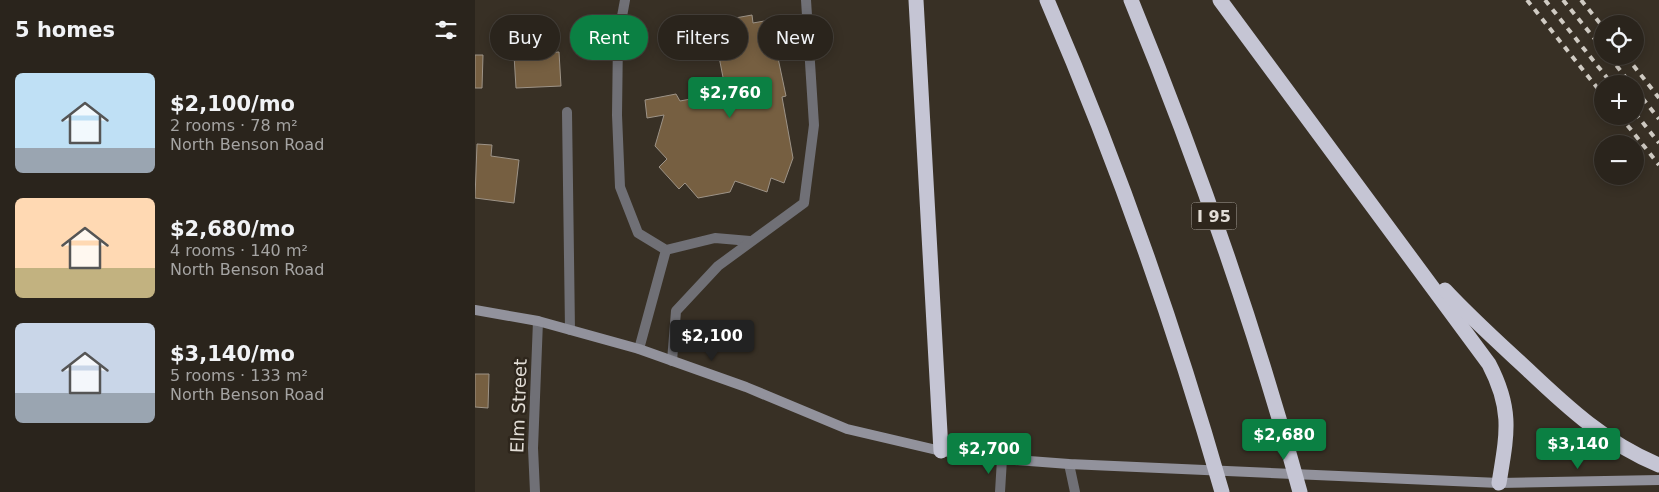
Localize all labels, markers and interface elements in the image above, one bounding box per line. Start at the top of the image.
chip: Buy [490,15,560,60]
chip: Rent [570,15,648,60]
chip: Filters [658,15,748,60]
chip: New [758,15,833,60]
map controls [1594,15,1644,185]
button: locate [1594,15,1644,65]
icon: filters [432,16,460,44]
text: 5 homes [15,18,115,42]
button: + [1594,75,1644,125]
pin: $2,760 [689,76,771,119]
text: $2,760 [699,83,761,102]
text: $2,100/mo [170,92,295,116]
icon: home [55,93,115,153]
text: 2 rooms · 78 m² [170,116,298,135]
text: North Benson Road [170,135,324,154]
button: − [1594,135,1644,185]
road number: I 95 [1191,202,1237,230]
text: $2,680/mo [170,217,295,241]
icon: home [55,218,115,278]
text: 4 rooms · 140 m² [170,241,308,260]
text: North Benson Road [170,260,324,279]
pin: $2,100 [671,320,753,362]
text: $2,100 [681,326,743,345]
text: $3,140/mo [170,342,295,366]
icon: home [55,343,115,403]
street label: Elm Street [506,358,531,453]
text: 5 rooms · 133 m² [170,366,308,385]
text: North Benson Road [170,385,324,404]
pin: $2,680 [1243,418,1325,461]
text: $2,680 [1253,425,1315,444]
pin: $3,140 [1537,428,1619,470]
pin: $2,700 [948,432,1030,475]
text: $3,140 [1547,434,1609,453]
text: $2,700 [958,439,1020,458]

